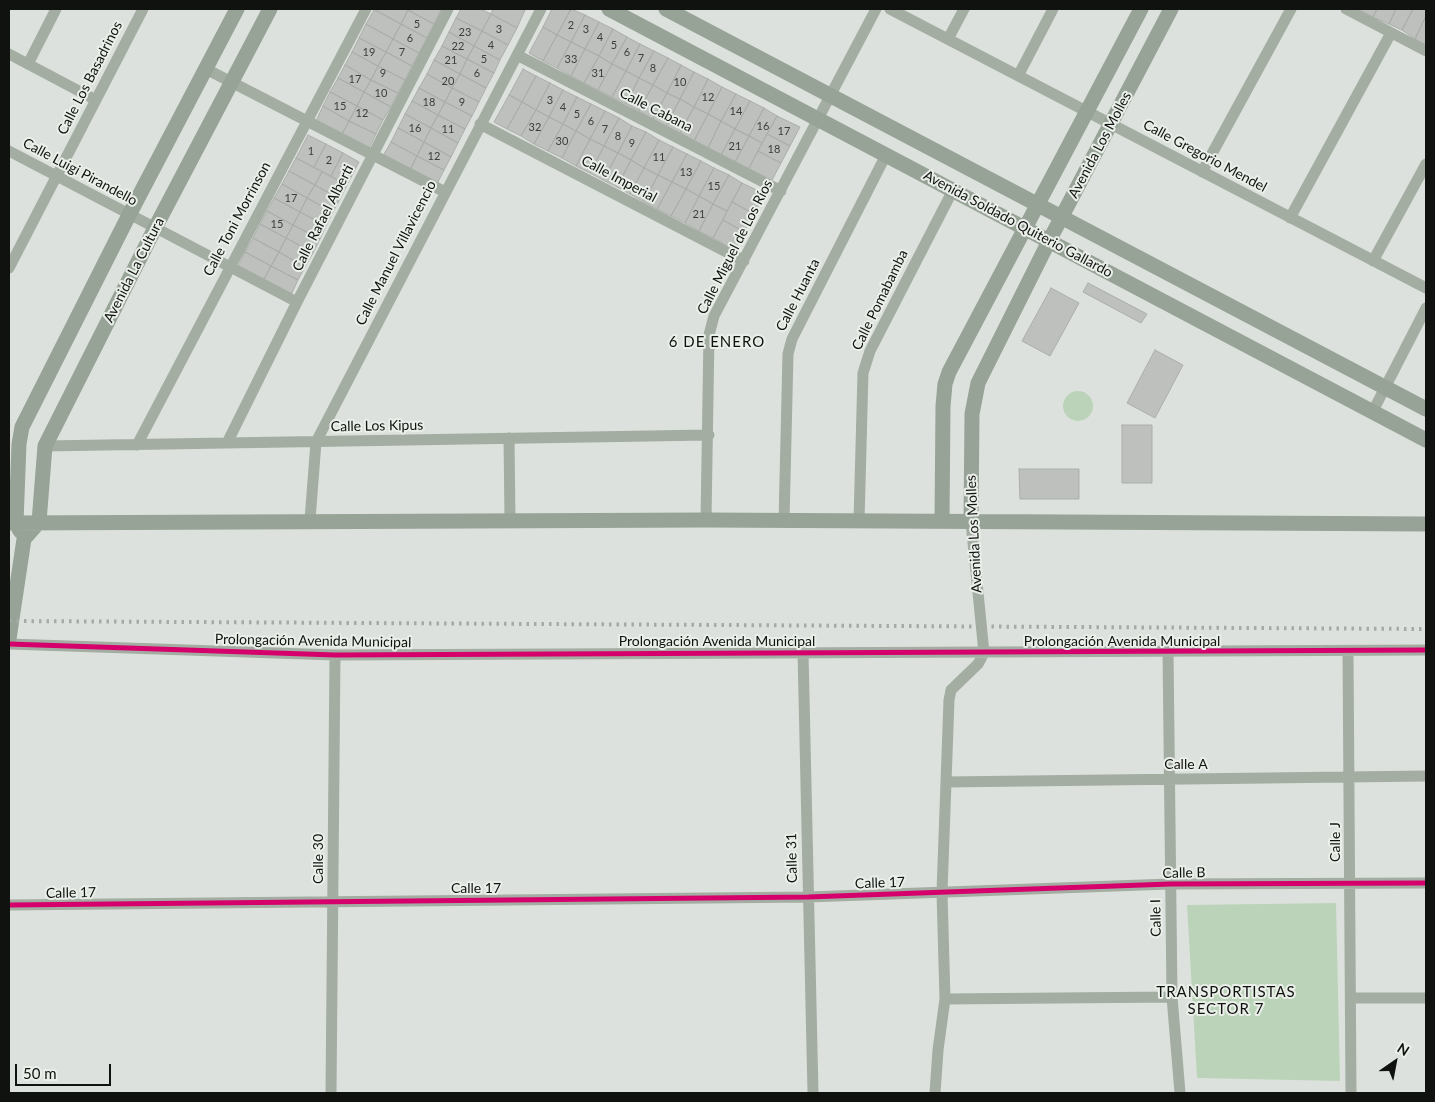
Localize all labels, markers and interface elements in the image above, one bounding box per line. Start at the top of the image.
house number: 5 [414,17,420,31]
street label: Calle Los Basadrinos [54,18,126,138]
house number: 2 [568,18,574,32]
house number: 3 [496,22,502,36]
house number: 3 [583,22,589,36]
house number: 23 [459,25,471,39]
house number: 4 [597,30,603,44]
house number: 6 [407,31,413,45]
house number: 4 [488,38,494,52]
house number: 5 [611,38,617,52]
house number: 22 [452,39,464,53]
house number: 19 [363,45,375,59]
house number: 7 [399,45,405,59]
house number: 6 [624,45,630,59]
house number: 7 [638,51,644,65]
house number: 5 [481,52,487,66]
house number: 33 [565,52,577,66]
house number: 21 [445,53,457,67]
house number: 8 [650,61,656,75]
house number: 9 [380,66,386,80]
house number: 6 [474,66,480,80]
house number: 31 [592,66,604,80]
house number: 17 [349,72,361,86]
house number: 20 [442,74,454,88]
house number: 10 [674,75,686,89]
street label: Calle Cabana [617,84,695,136]
house number: 10 [375,86,387,100]
street label: Avenida Los Molles [1065,89,1135,201]
house number: 12 [702,90,714,104]
house number: 3 [547,93,553,107]
house number: 18 [423,95,435,109]
house number: 9 [459,95,465,109]
house number: 15 [334,99,346,113]
house number: 4 [560,100,566,114]
house number: 14 [730,104,742,118]
house number: 12 [356,106,368,120]
house number: 5 [574,107,580,121]
house number: 6 [588,114,594,128]
street label: Calle Gregorio Mendel [1140,116,1270,196]
house number: 16 [757,119,769,133]
house number: 32 [529,120,541,134]
house number: 16 [409,121,421,135]
house number: 11 [442,122,454,136]
house number: 7 [602,122,608,136]
house number: 17 [778,124,790,138]
house number: 8 [615,129,621,143]
house number: 30 [556,134,568,148]
street label: Calle Luigi Pirandello [20,135,140,209]
house number: 9 [629,136,635,150]
house number: 21 [729,139,741,153]
house number: 18 [768,142,780,156]
house number: 1 [308,144,314,158]
house number: 12 [428,149,440,163]
house number: 11 [653,150,665,164]
street label: Calle Imperial [578,152,660,206]
house number: 2 [326,153,332,167]
street label: Calle Toni Morrinson [200,159,274,279]
street label: Calle Rafael Alberti [289,162,357,274]
house number: 13 [680,165,692,179]
street label: Avenida Soldado Quiterio Gallardo [921,167,1115,281]
street label: Calle Miguel de Los Ríos [694,177,776,317]
street label: Calle Manuel Villavicencio [352,178,440,328]
house number: 15 [708,179,720,193]
house number: 17 [285,191,297,205]
house number: 21 [693,207,705,221]
street label: Avenida La Cultura [100,215,168,325]
house number: 15 [271,217,283,231]
street label: Calle Pomabamba [848,247,912,353]
street label: Calle Huanta [773,256,823,334]
district label: 6 DE ENERO [667,333,767,351]
street label: Calle Los Kipus [331,417,423,435]
street label: Avenida Los Molles [963,475,985,593]
street label: Prolongación Avenida Municipal [215,631,411,651]
street label: Prolongación Avenida Municipal [619,633,815,649]
street label: Prolongación Avenida Municipal [1024,633,1220,649]
street label: Calle A [1164,756,1208,772]
street label: Calle J [1327,822,1343,862]
street label: Calle 31 [783,833,801,883]
street label: Calle 30 [310,834,326,884]
street label: Calle B [1162,864,1206,882]
street label: Calle 17 [855,874,905,892]
street label: Calle 17 [451,880,501,896]
street label: Calle 17 [46,884,96,902]
street label: Calle I [1147,899,1165,937]
district label: TRANSPORTISTAS SECTOR 7 [1155,983,1297,1018]
north arrow [1370,1037,1420,1087]
text: N [1394,1039,1413,1059]
scale bar [18,1054,114,1086]
text: 50 m [23,1064,57,1082]

